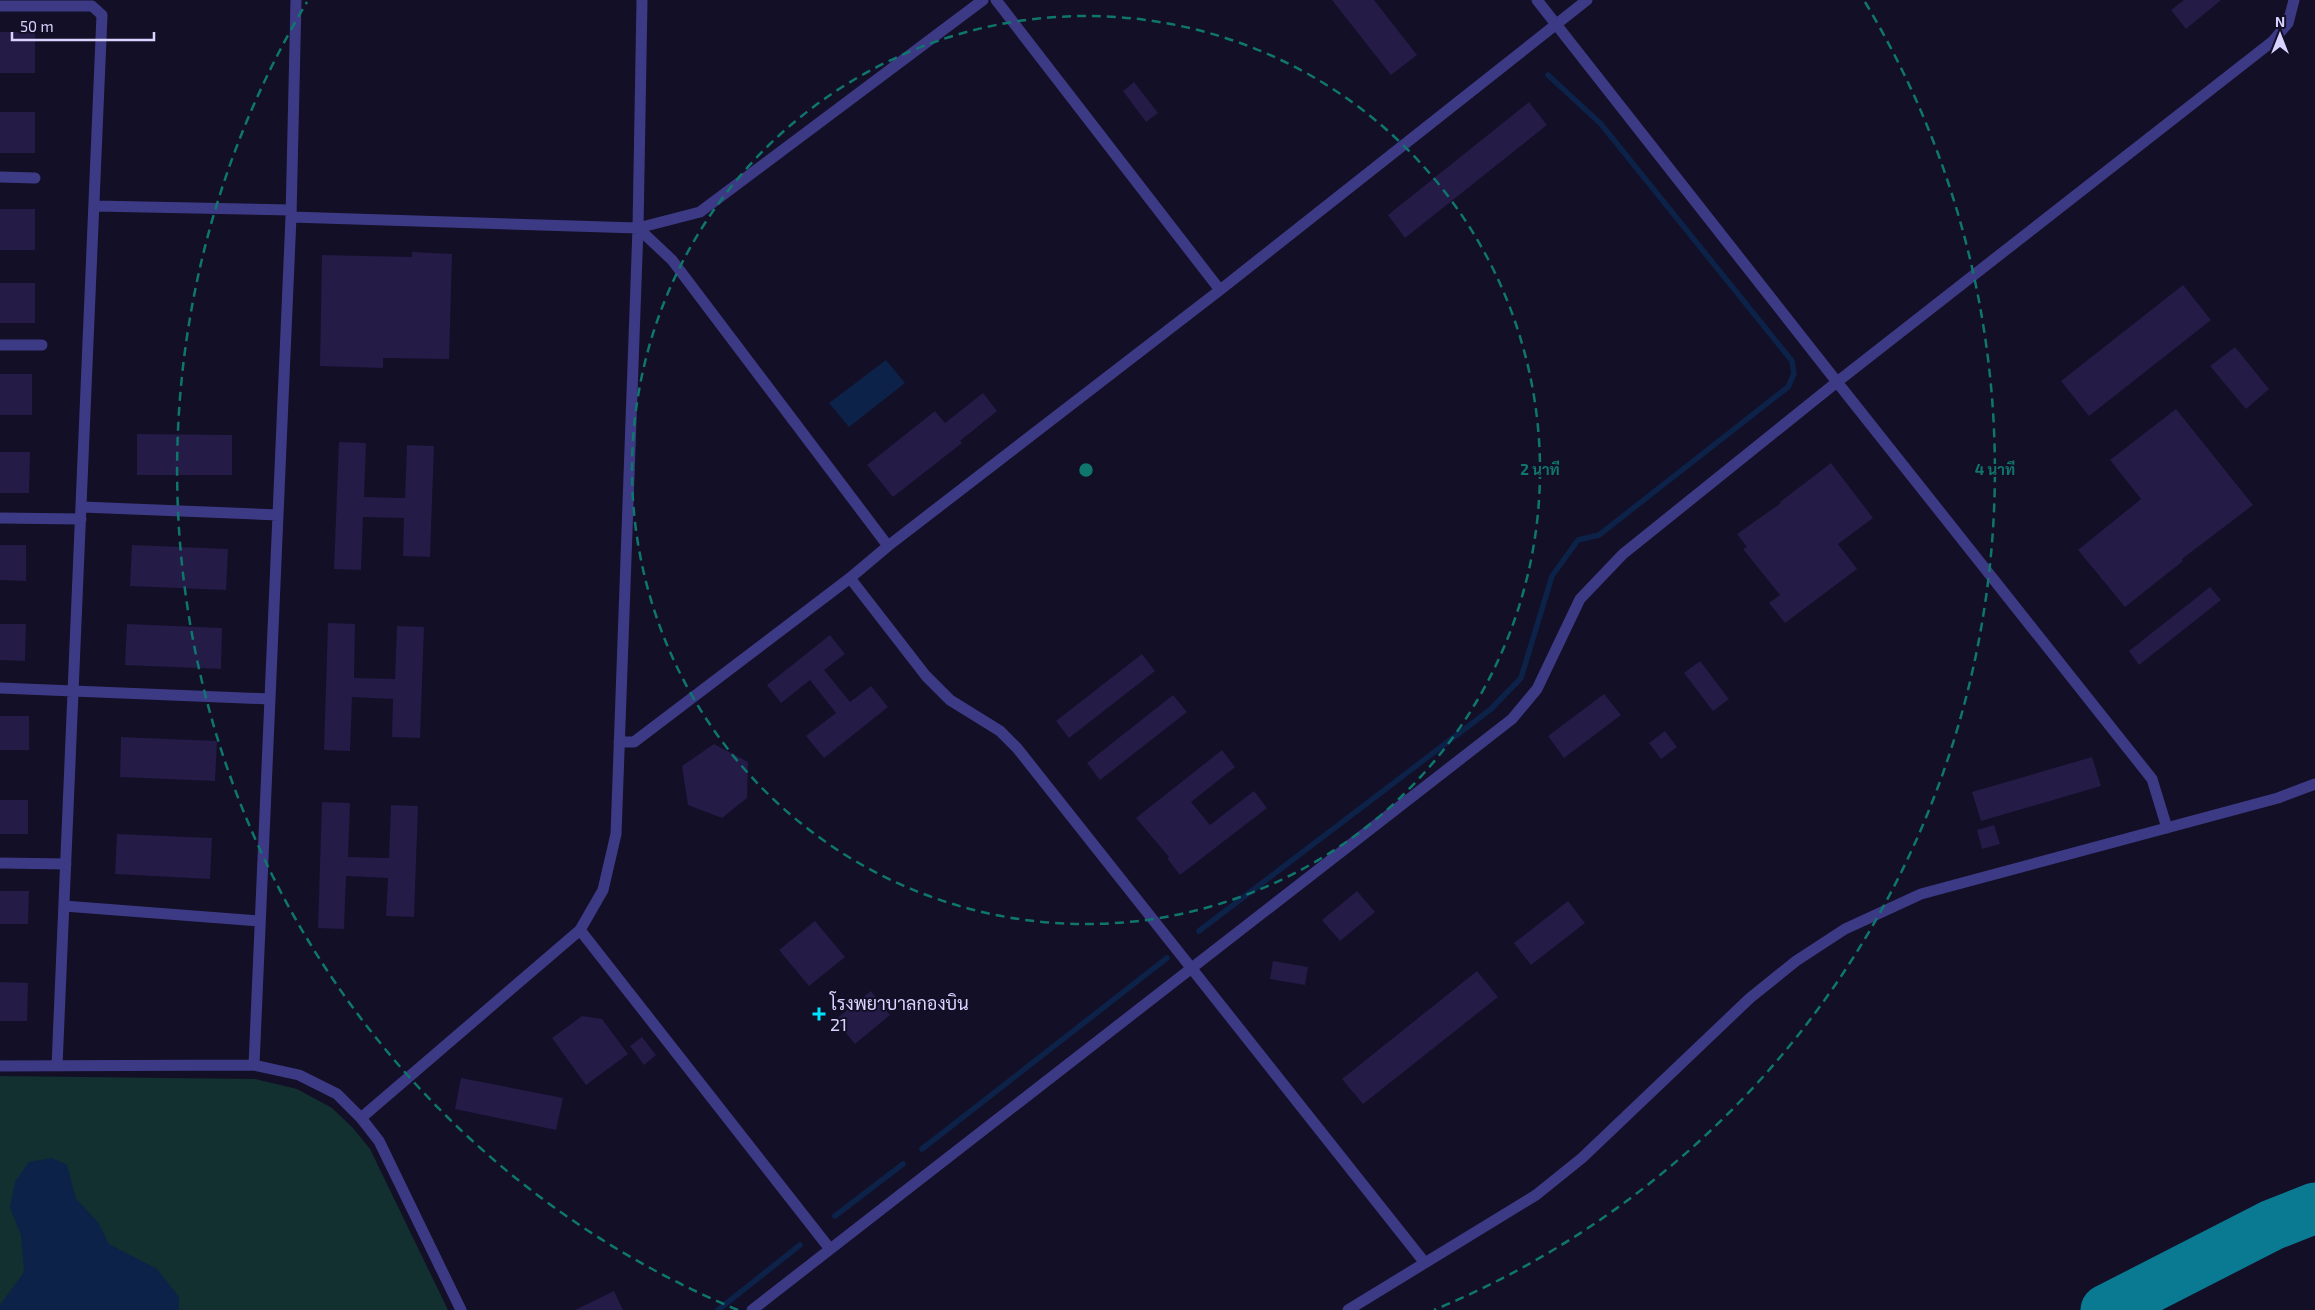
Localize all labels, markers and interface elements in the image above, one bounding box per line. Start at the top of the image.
scale bar [12,10,155,42]
north arrow [2255,10,2305,60]
text: N [2275,13,2285,30]
text: 50 m [20,17,54,35]
text: 2 นาที [1520,460,1560,478]
text: 4 นาที [1975,460,2015,478]
centre of rings [1077,461,1095,479]
place label: โรงพยาบาลกองบิน 21 [829,991,969,1035]
marker: โรงพยาบาลกองบิน 21 [812,1007,826,1021]

